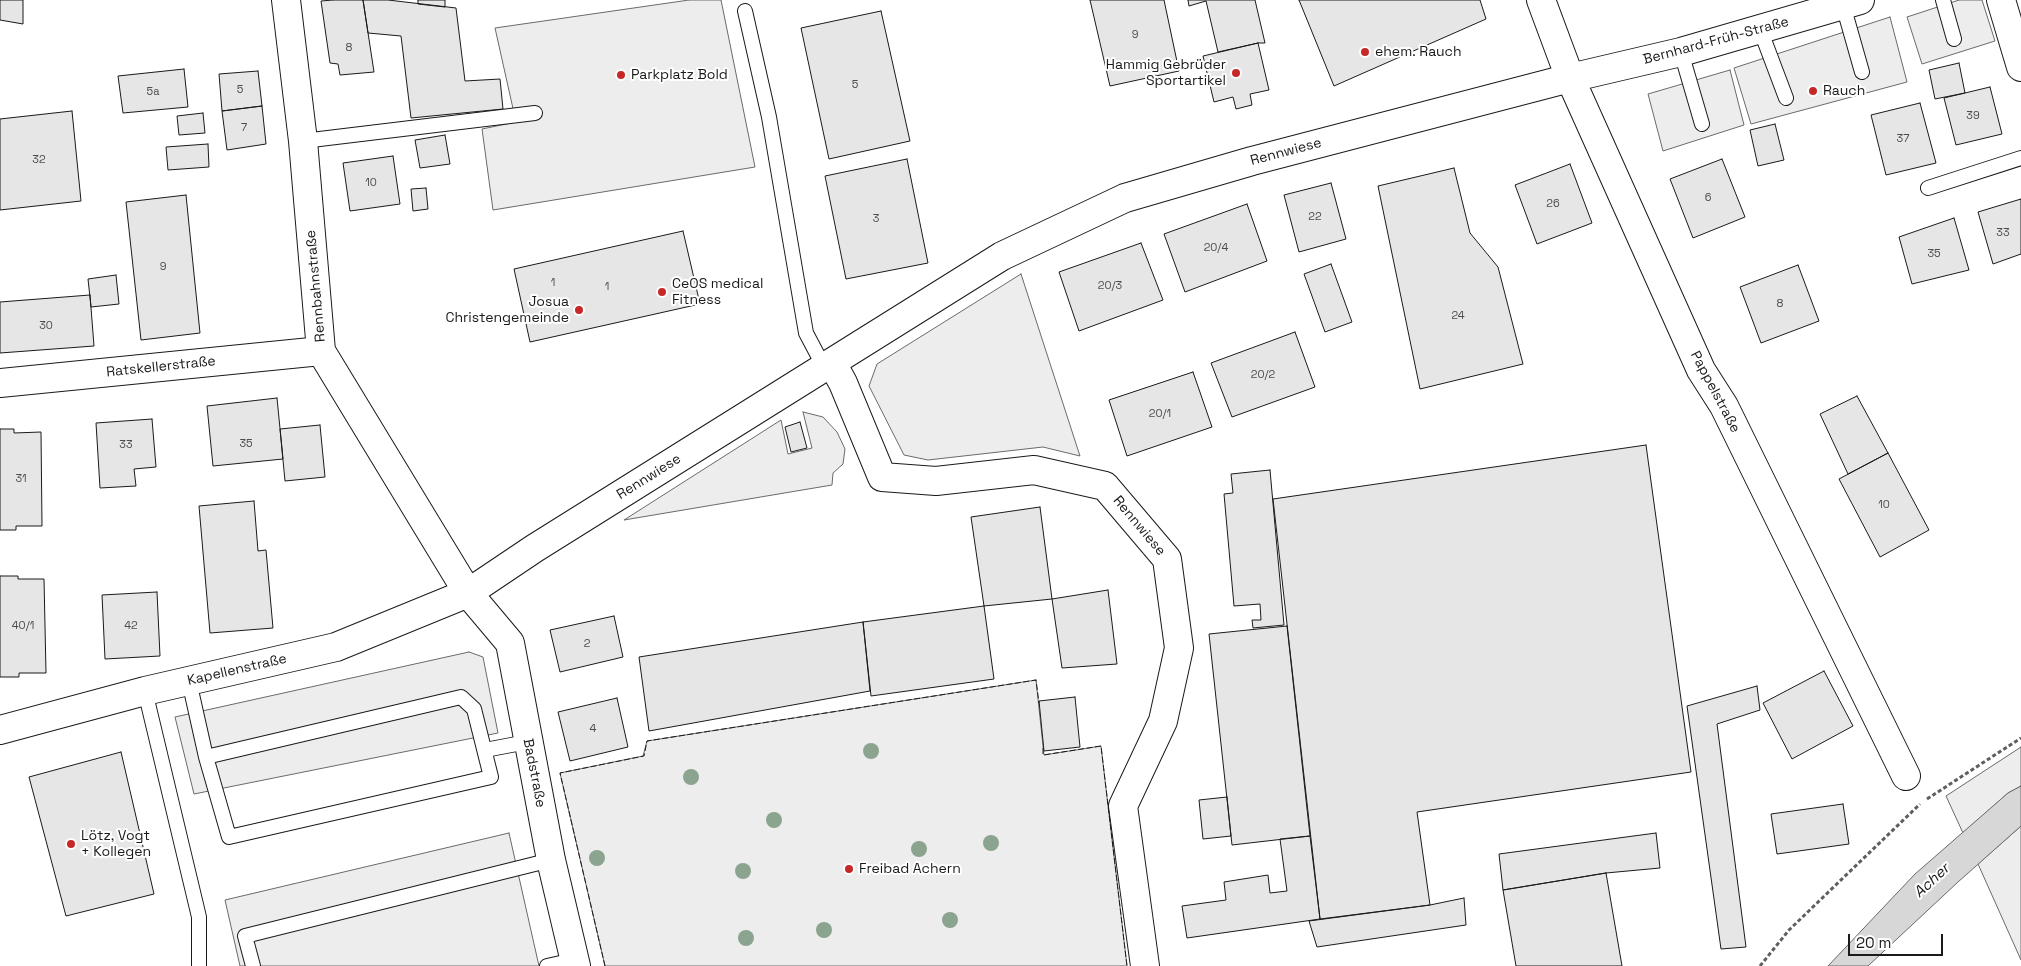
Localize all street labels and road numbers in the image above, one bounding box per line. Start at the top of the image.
street label: Bernhard-Früh-Straße [1641,13,1791,69]
street label: Rennwiese [1249,134,1323,170]
street label: Rennbahnstraße [303,229,329,343]
street label: Pappelstraße [1686,348,1744,436]
street label: Ratskellerstraße [106,353,216,381]
street label: Rennwiese [614,451,684,503]
street label: Rennwiese [1109,493,1169,559]
street label: Kapellenstraße [186,650,288,690]
street label: Badstraße [519,737,549,809]

